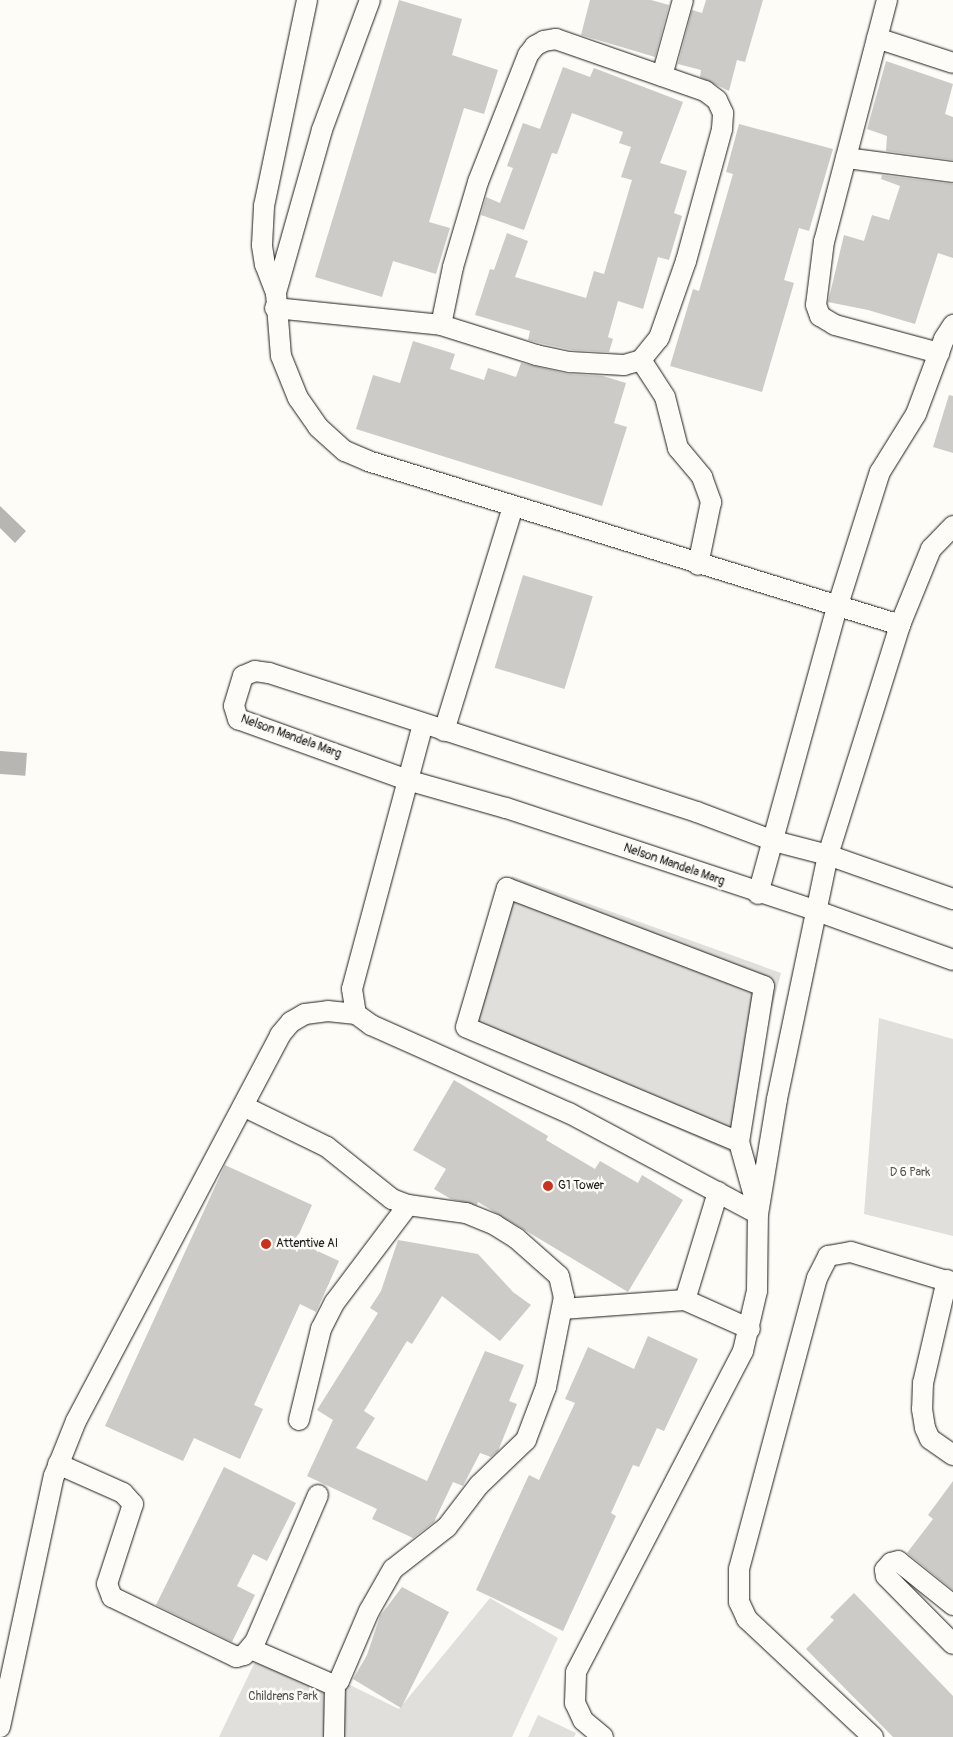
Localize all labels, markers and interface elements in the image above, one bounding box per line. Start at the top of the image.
street label: Nelson Mandela Marg [239,712,343,762]
street label: Nelson Mandela Marg [621,841,727,889]
park label: D 6 Park [890,1166,930,1180]
place label: G1 Tower [558,1179,604,1193]
marker: G1 Tower [542,1180,554,1192]
place label: Attentive AI [276,1237,338,1251]
marker: Attentive AI [260,1238,272,1250]
park label: Childrens Park [248,1690,318,1704]

